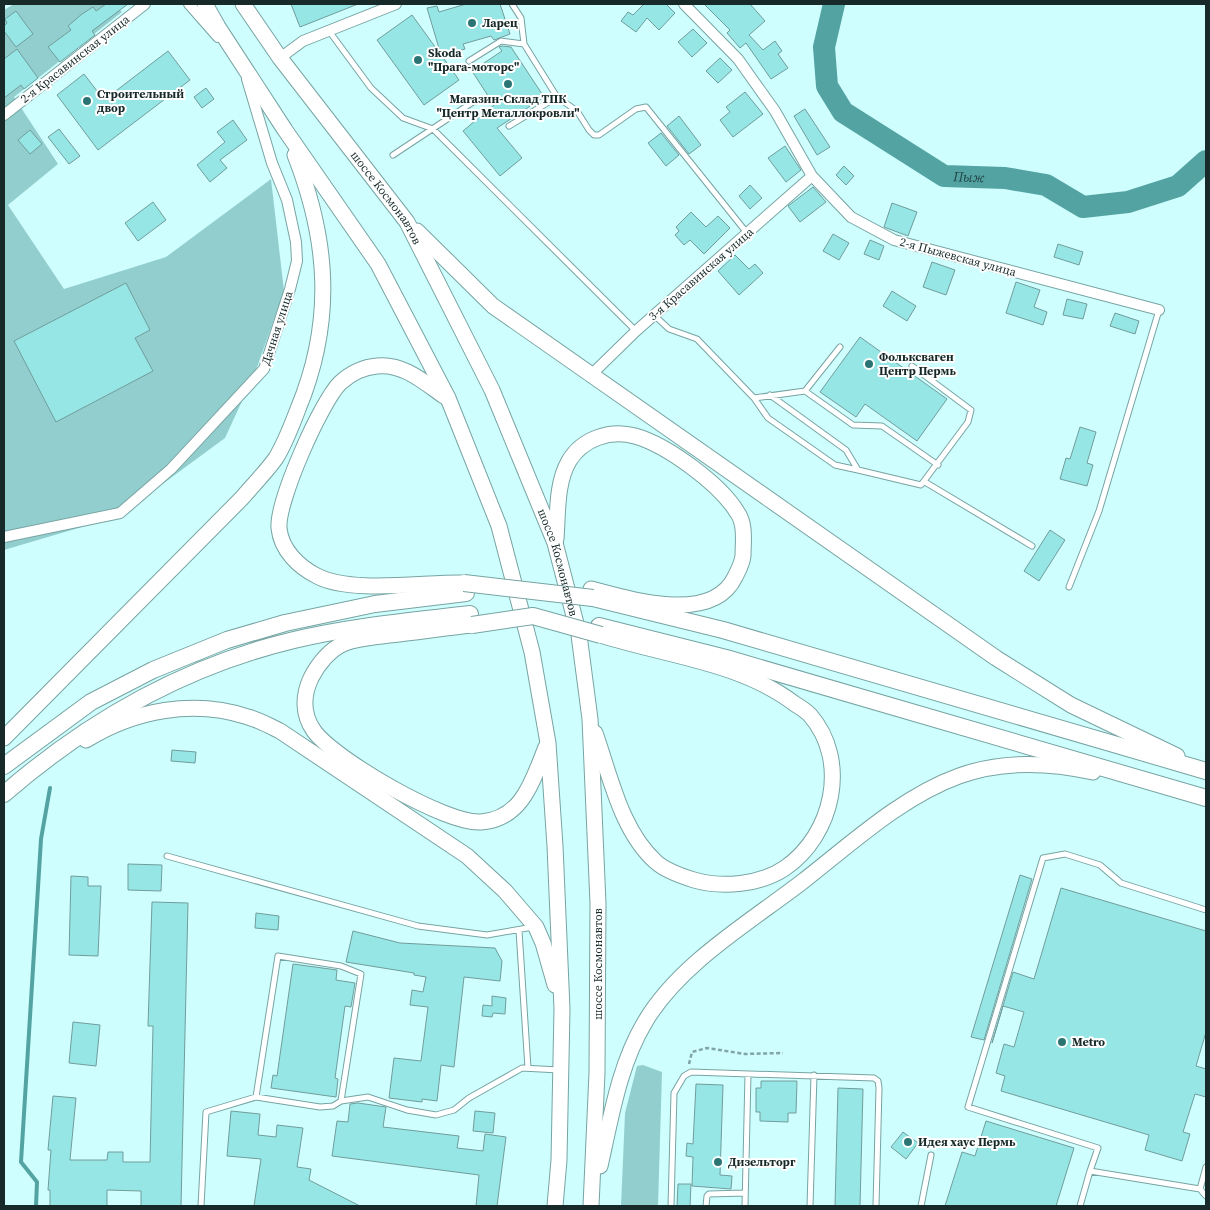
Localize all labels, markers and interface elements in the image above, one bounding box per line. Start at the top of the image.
street label: 2-я Красавинская улица [17,11,134,107]
place label: Ларец [482,15,518,31]
marker: Ларец [466,17,478,29]
place label: Skoda "Прага-моторс" [428,45,519,75]
marker: Skoda "Прага-моторс" [412,54,424,66]
marker: Магазин-Склад ТПК "Центр Металлокровли" [502,78,514,90]
place label: Строительный двор [97,86,184,116]
place label: Магазин-Склад ТПК "Центр Металлокровли" [436,91,580,121]
marker: Строительный двор [81,95,93,107]
street label: шоссе Космонавтов [347,148,425,247]
water label: Пыж [952,166,985,187]
street label: 3-я Красавинская улица [645,223,758,324]
street label: 2-я Пыжевская улица [898,234,1019,280]
street label: Дачная улица [257,288,297,367]
place label: Фольксваген Центр Пермь [879,349,956,379]
marker: Фольксваген Центр Пермь [863,358,875,370]
street label: шоссе Космонавтов [534,506,582,618]
street label: шоссе Космонавтов [590,908,606,1020]
place label: Metro [1072,1034,1105,1050]
marker: Metro [1056,1036,1068,1048]
place label: Идея хаус Пермь [918,1134,1016,1150]
marker: Идея хаус Пермь [902,1136,914,1148]
place label: Дизельторг [728,1154,796,1170]
marker: Дизельторг [712,1156,724,1168]

